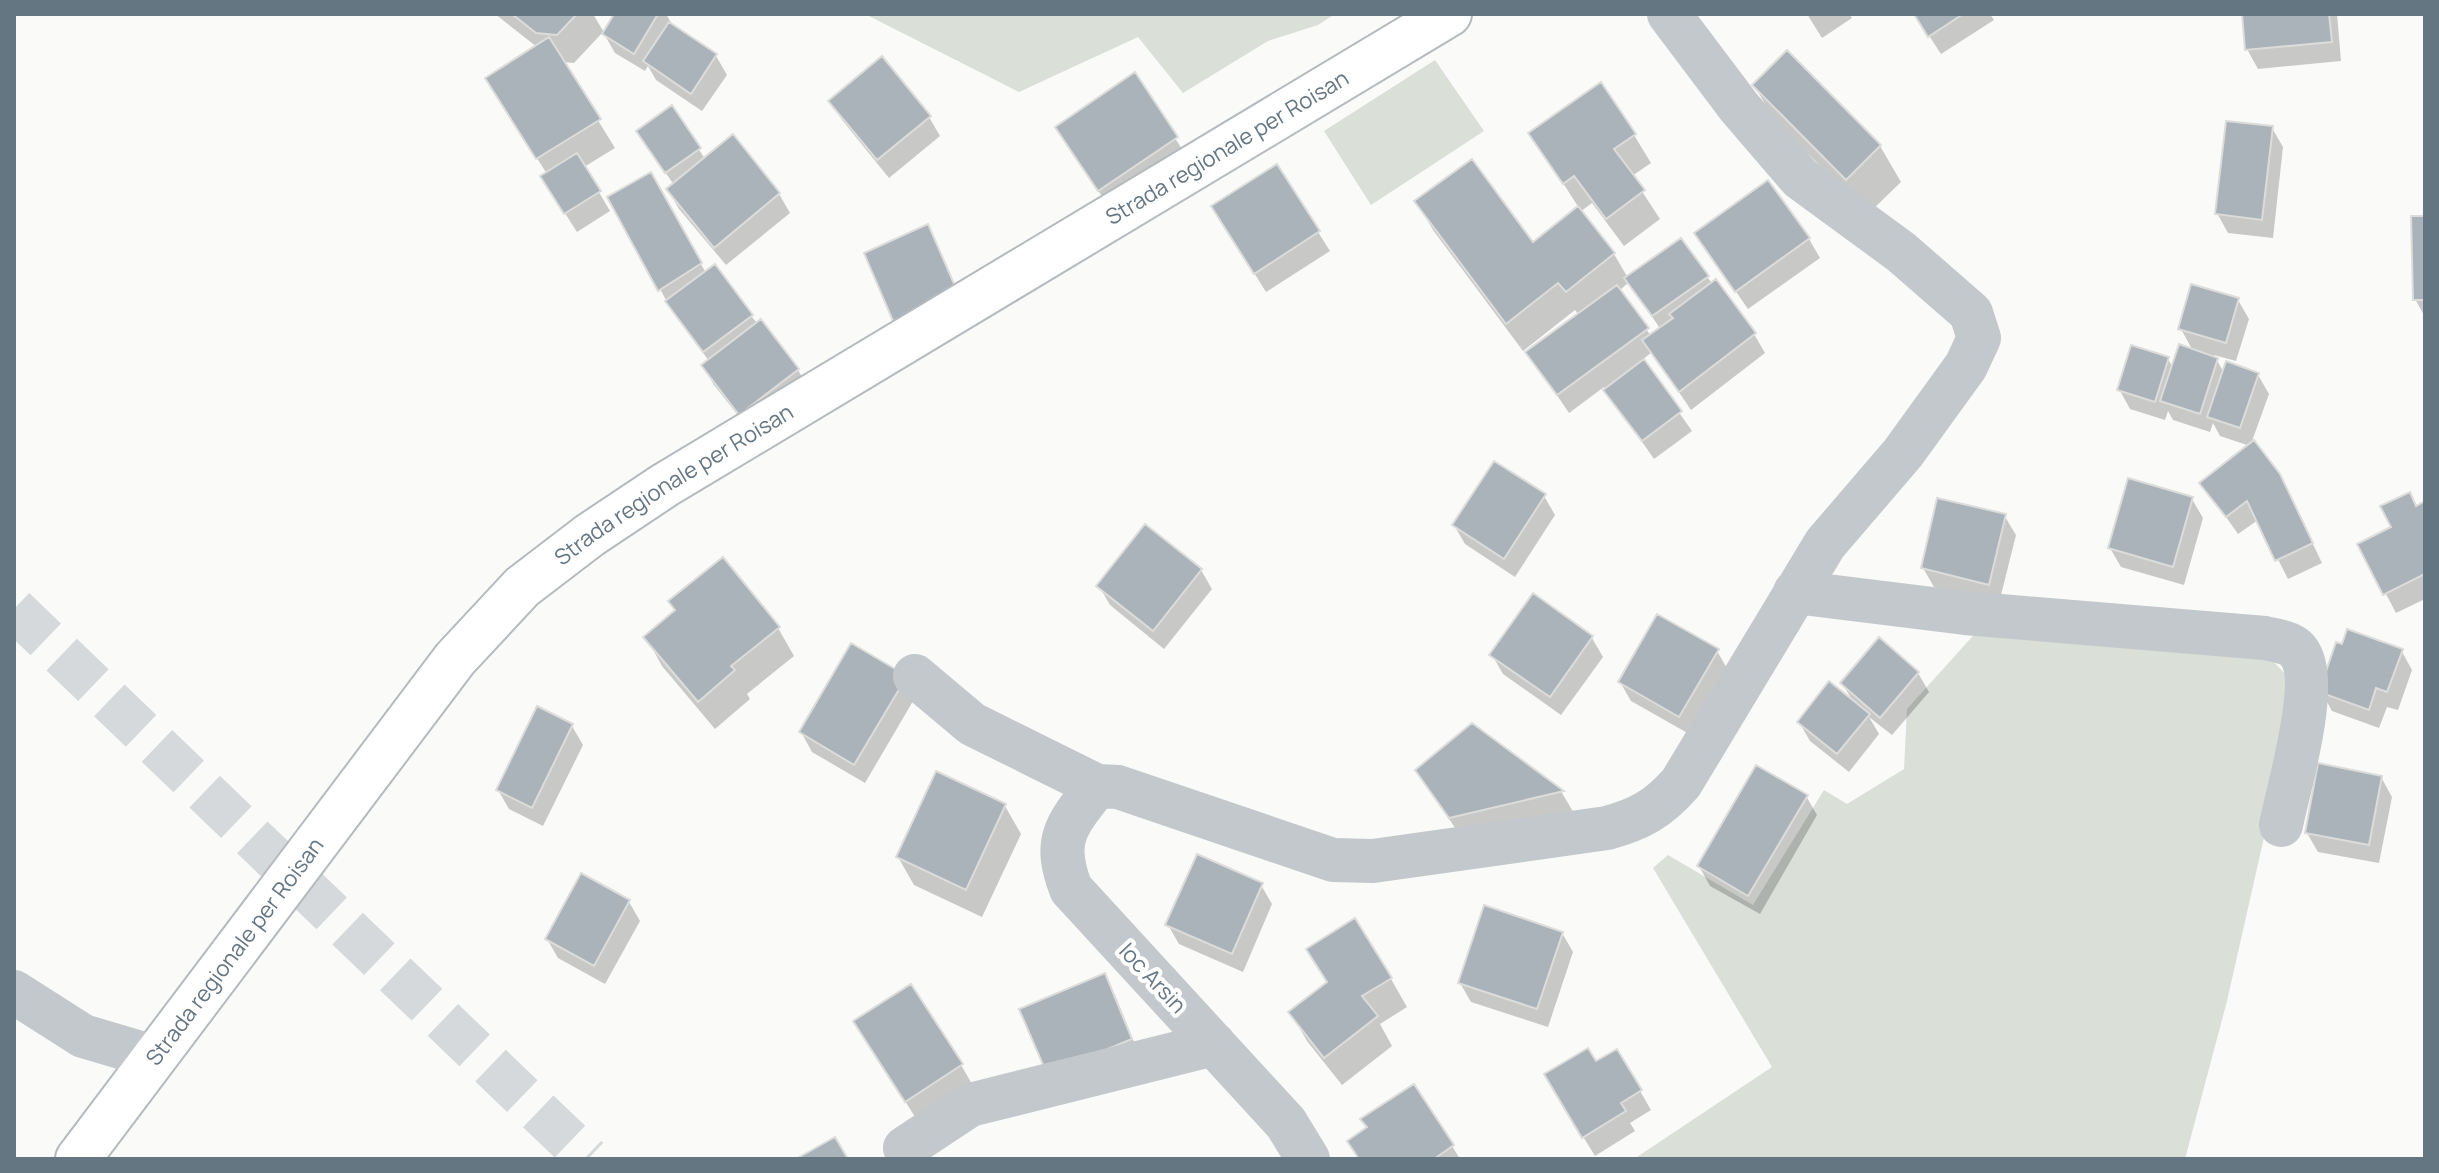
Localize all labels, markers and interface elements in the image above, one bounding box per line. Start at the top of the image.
street label: Strada regionale per Roisan [1100,63,1354,232]
street label: Strada regionale per Roisan [548,396,799,572]
street label: Strada regionale per Roisan [139,831,330,1072]
street label: loc Arsin [1113,936,1193,1020]

